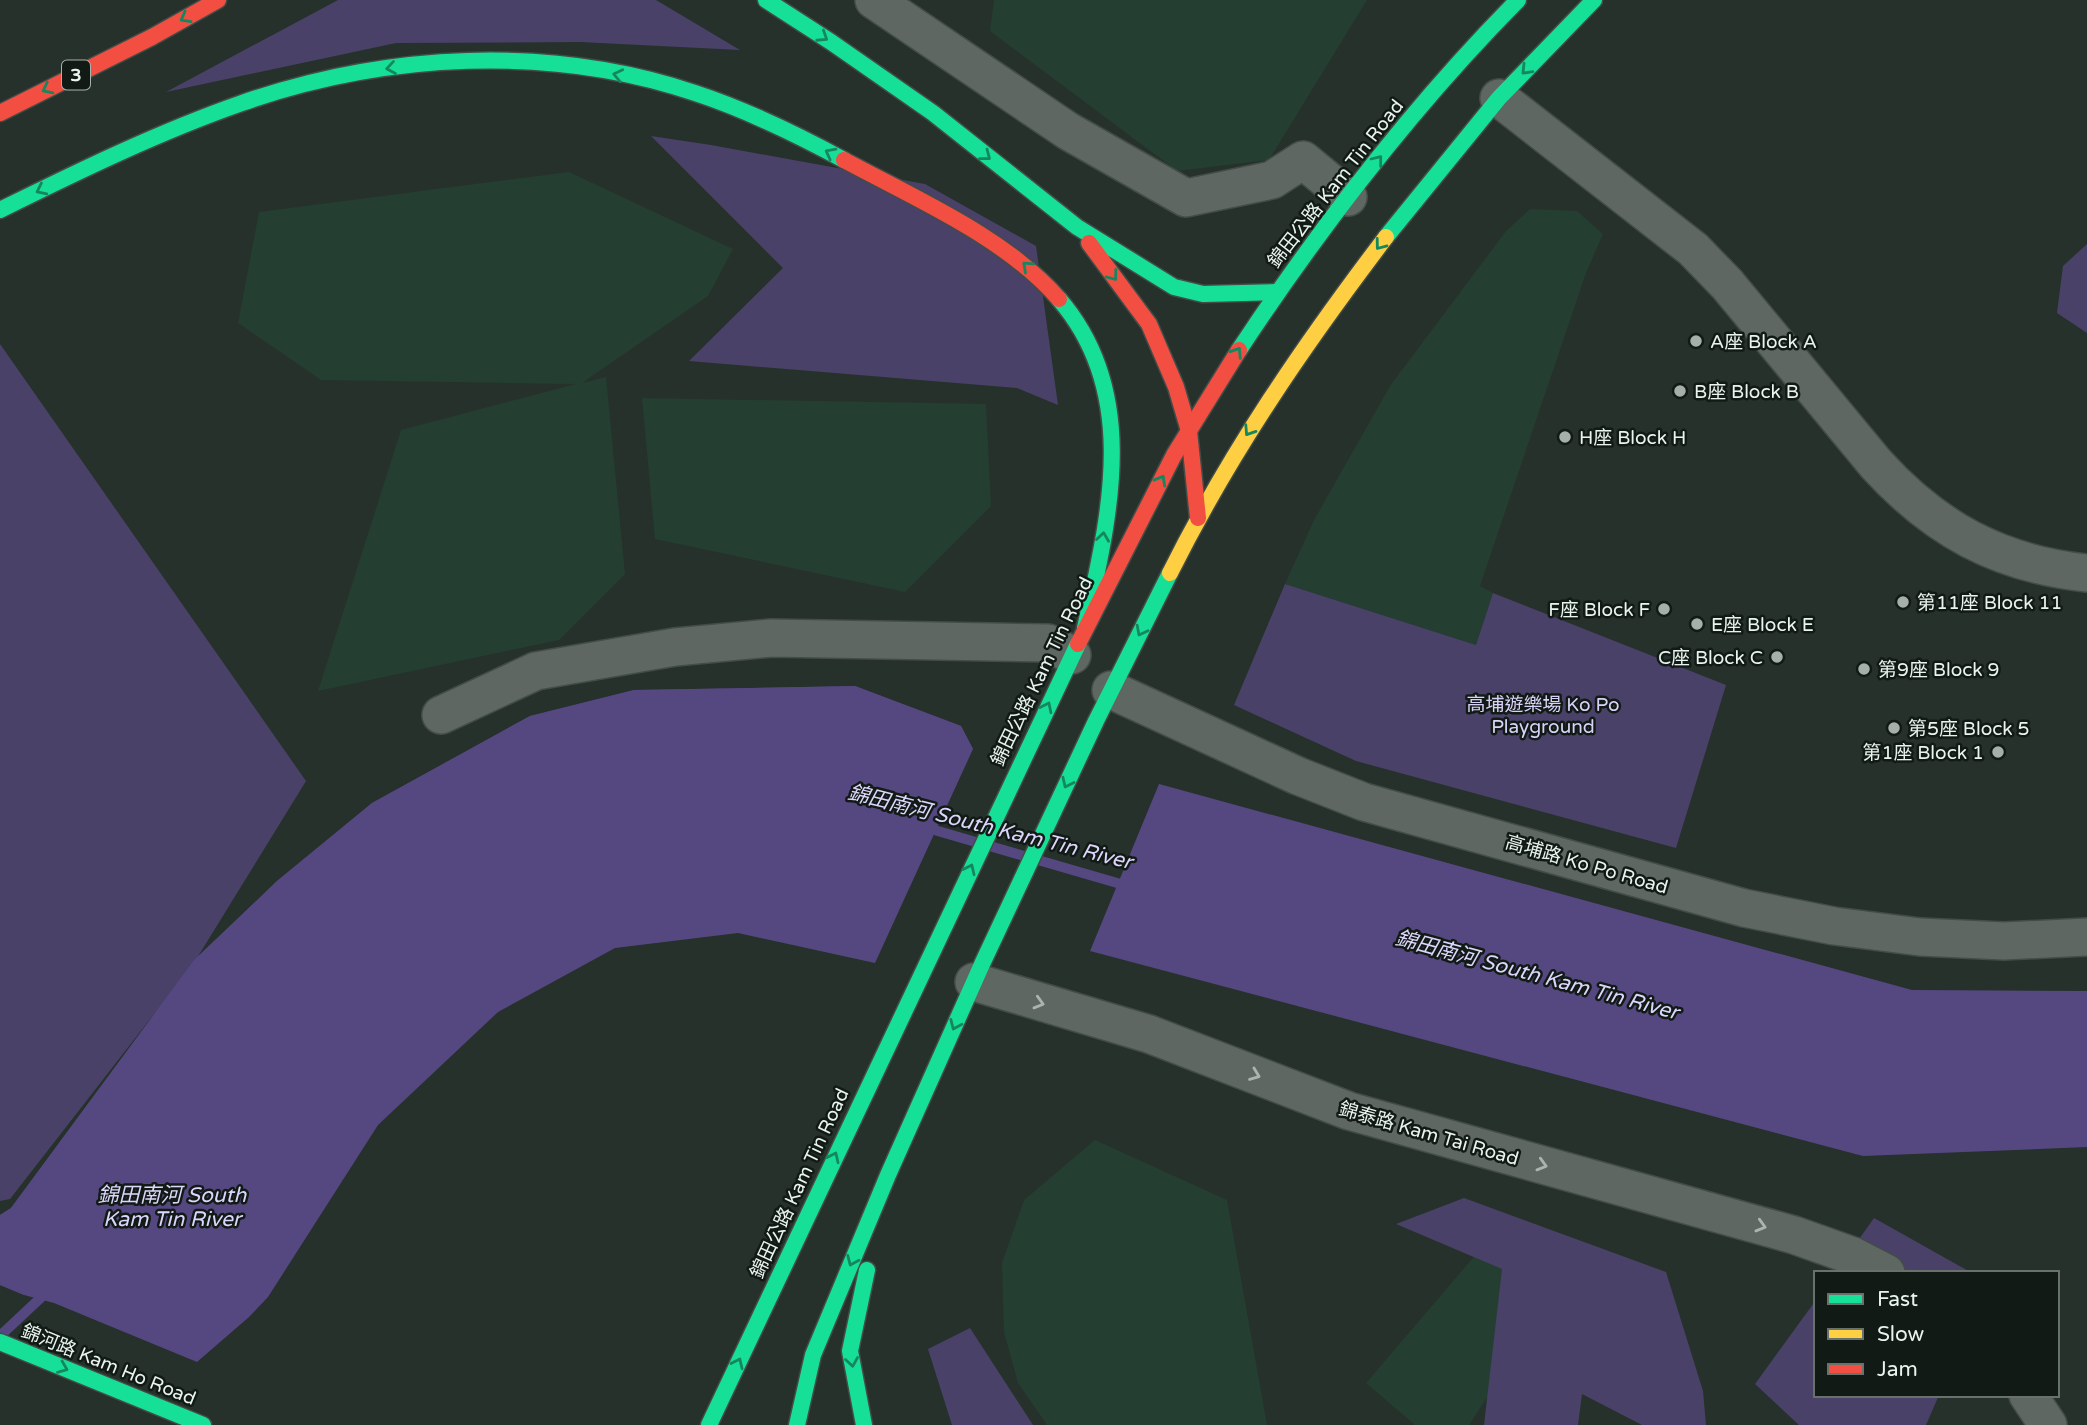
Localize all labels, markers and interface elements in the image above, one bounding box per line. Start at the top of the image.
one-way arrow [180,10,192,23]
one-way arrow [816,29,829,42]
road number: 3 [62,60,90,90]
one-way arrow [385,60,397,75]
one-way arrow [1521,62,1534,75]
one-way arrow [612,68,624,83]
one-way arrow [42,81,54,95]
street label: 錦田公路 Kam Tin Road [1263,95,1408,272]
one-way arrow [979,147,991,160]
one-way arrow [825,148,837,161]
one-way arrow [1369,156,1382,168]
one-way arrow [36,181,48,195]
one-way arrow [1375,237,1388,249]
one-way arrow [1022,262,1035,274]
one-way arrow [1105,268,1118,280]
place label: A座 Block A [1710,331,1817,353]
marker: A座 Block A [1688,333,1704,349]
one-way arrow [1229,347,1242,360]
place label: B座 Block B [1694,381,1799,403]
marker: B座 Block B [1672,383,1688,399]
one-way arrow [1245,423,1258,436]
place label: H座 Block H [1579,427,1686,449]
marker: H座 Block H [1557,429,1573,445]
one-way arrow [1153,475,1166,487]
one-way arrow [1095,531,1110,543]
street label: 錦田公路 Kam Tin Road [987,574,1097,769]
place label: 第11座 Block 11 [1917,592,2062,614]
marker: 第11座 Block 11 [1895,594,1911,610]
place label: F座 Block F [1548,599,1650,621]
marker: F座 Block F [1656,601,1672,617]
place label: E座 Block E [1711,614,1814,636]
marker: E座 Block E [1689,616,1705,632]
one-way arrow [1136,624,1150,636]
place label: C座 Block C [1658,647,1763,669]
marker: C座 Block C [1769,649,1785,665]
place label: 第9座 Block 9 [1878,659,2000,681]
marker: 第9座 Block 9 [1856,661,1872,677]
park label: 高埔遊樂場 Ko Po Playground [1466,694,1620,738]
one-way arrow [1038,702,1052,714]
place label: 第5座 Block 5 [1908,718,2030,740]
marker: 第5座 Block 5 [1886,720,1902,736]
place label: 第1座 Block 1 [1862,742,1984,764]
marker: 第1座 Block 1 [1990,744,2006,760]
one-way arrow [1061,776,1075,788]
water label: 錦田南河 South Kam Tin River [845,780,1137,876]
street label: 高埔路 Ko Po Road [1503,831,1670,899]
one-way arrow [962,864,976,876]
water label: 錦田南河 South Kam Tin River [1393,926,1684,1026]
one-way arrow [1033,994,1045,1009]
one-way arrow [949,1017,963,1030]
one-way arrow [1248,1067,1260,1081]
street label: 錦田公路 Kam Tin Road [746,1085,854,1282]
street label: 錦泰路 Kam Tai Road [1336,1098,1521,1170]
one-way arrow [826,1152,840,1164]
one-way arrow [1536,1157,1548,1171]
water label: 錦田南河 South Kam Tin River [98,1183,248,1232]
one-way arrow [1755,1217,1767,1232]
one-way arrow [846,1253,860,1266]
legend [1814,1271,2059,1397]
text: Fast [1877,1287,1918,1312]
street label: 錦河路 Kam Ho Road [18,1320,199,1410]
text: Slow [1877,1322,1925,1347]
one-way arrow [844,1356,859,1368]
text: Jam [1877,1357,1918,1382]
one-way arrow [730,1358,744,1370]
one-way arrow [56,1360,69,1374]

